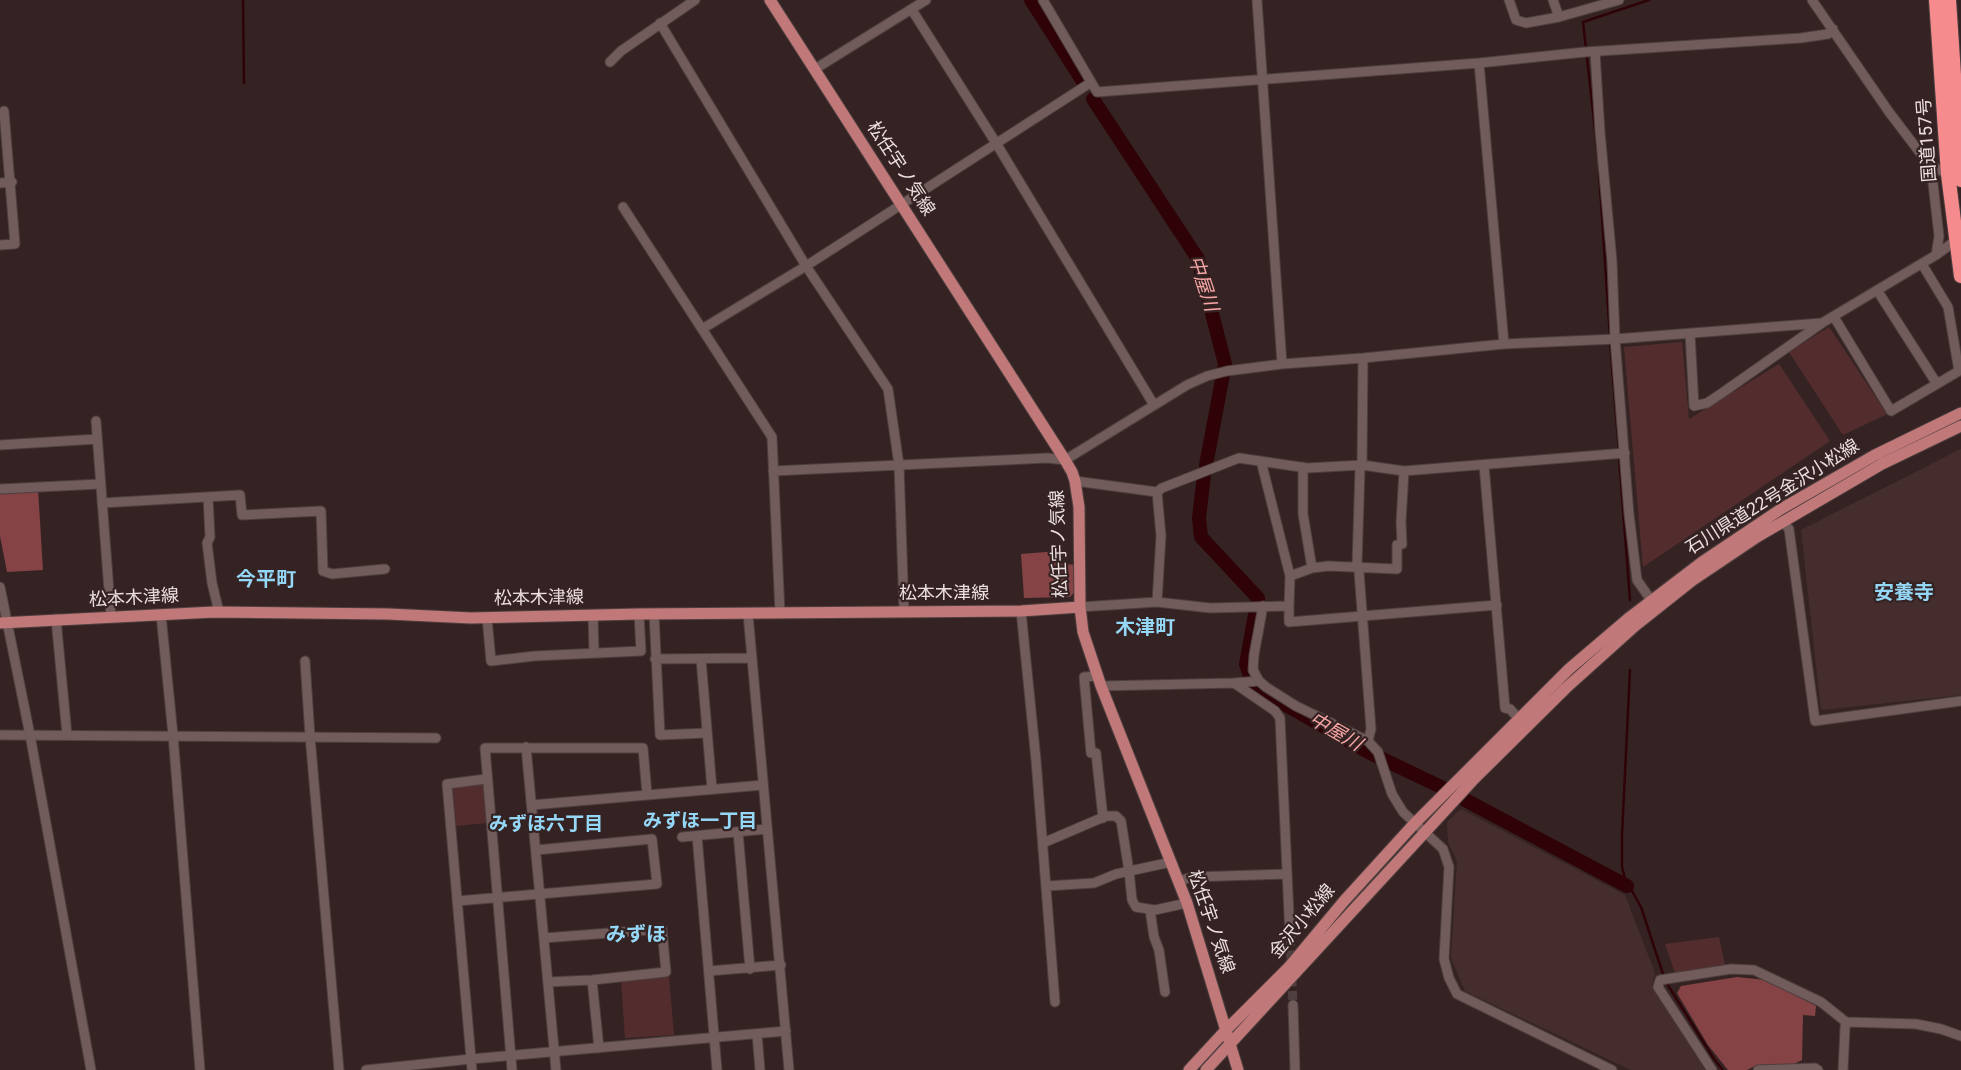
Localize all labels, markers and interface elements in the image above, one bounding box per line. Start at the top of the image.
street label: 国道157号 [1914,97,1942,183]
street label: 松任宇ノ気線 [862,118,938,220]
water label: 中屋川 [1182,253,1222,315]
street label: 石川県道22号金沢小松線 [1682,436,1864,560]
street label: 松任宇ノ気線 [1047,490,1073,598]
district label: 今平町 [236,569,296,593]
district label: 安養寺 [1874,582,1934,606]
street label: 松本木津線 [899,583,989,605]
street label: 松本木津線 [88,586,180,612]
street label: 松本木津線 [494,587,584,611]
district label: 木津町 [1115,617,1175,641]
water label: 中屋川 [1305,709,1365,757]
district label: みずほ一丁目 [643,811,757,833]
district label: みずほ六丁目 [489,814,603,836]
street label: 松任宇ノ気線 [1182,867,1238,977]
street label: 金沢小松線 [1266,881,1340,963]
district label: みずほ [606,924,666,948]

